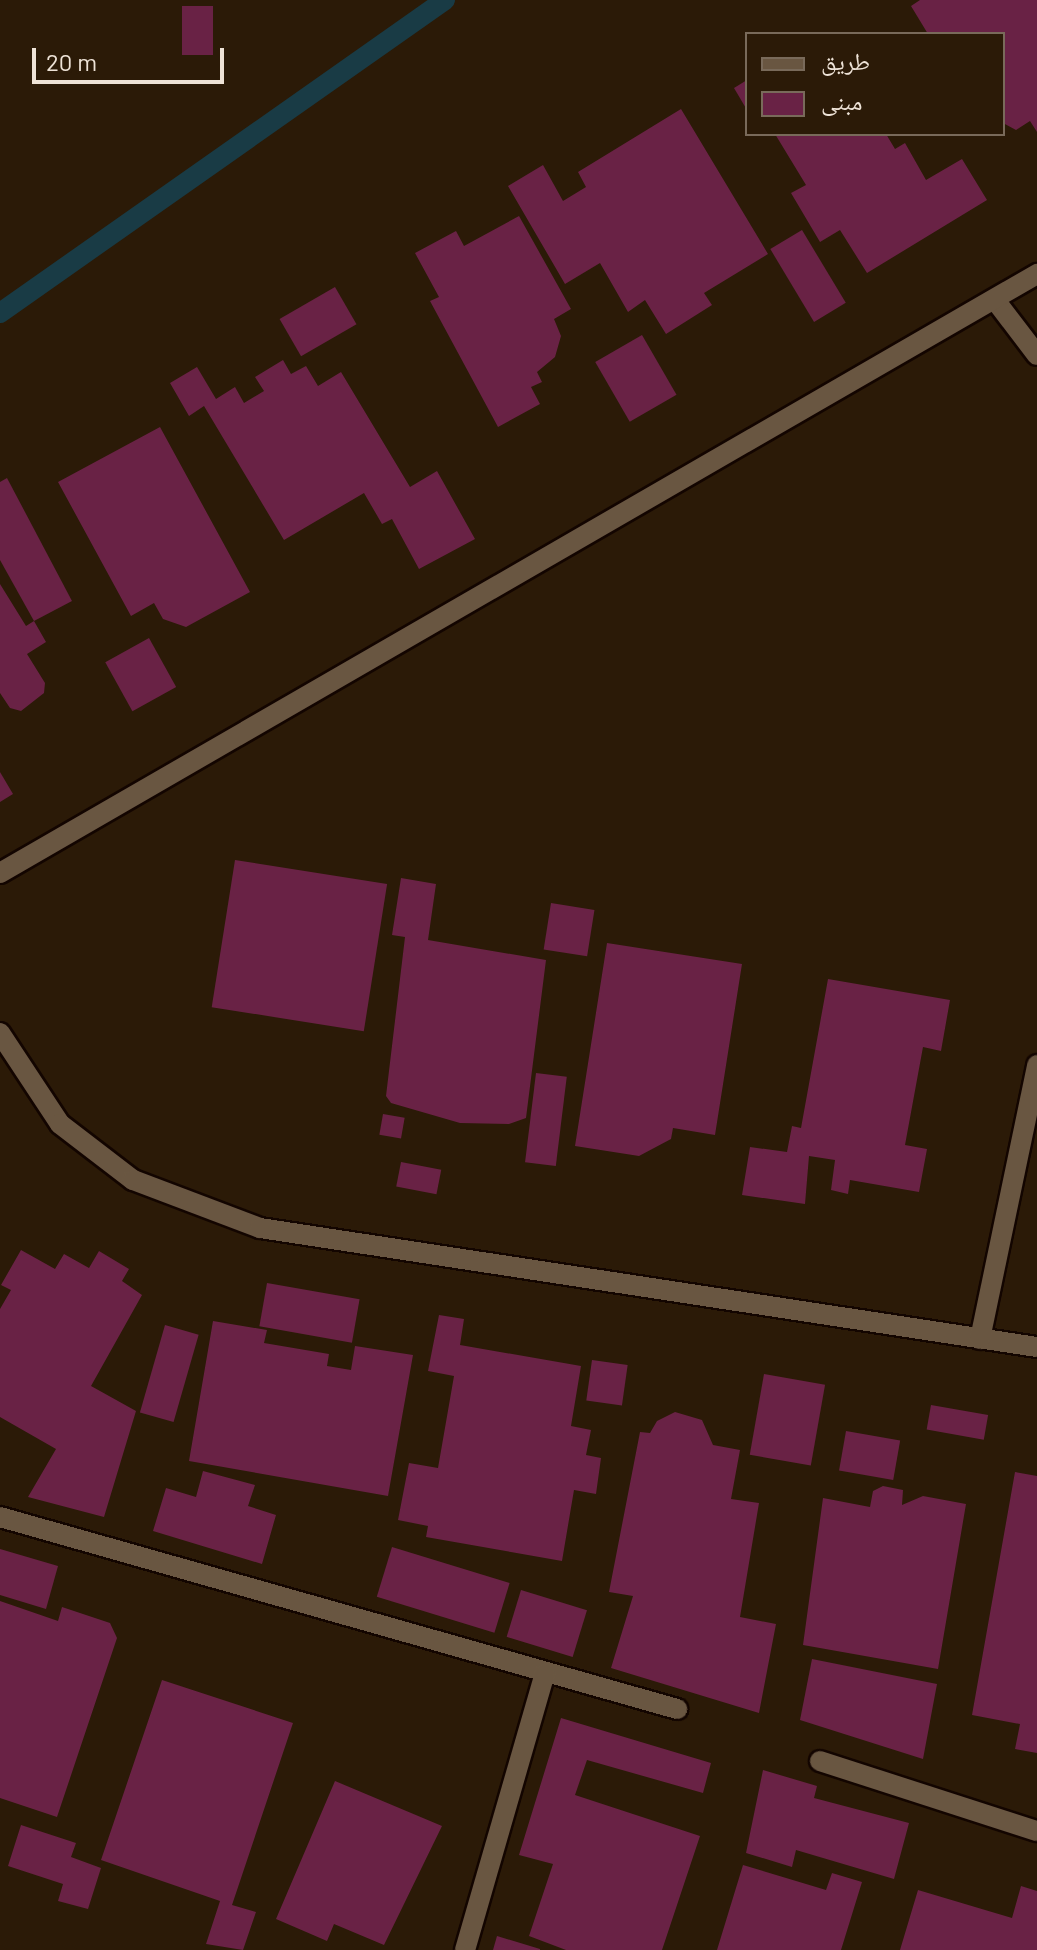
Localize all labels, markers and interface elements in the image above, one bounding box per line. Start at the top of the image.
scale bar [36,32,228,82]
legend [745,32,1005,136]
text: طريق [821,46,870,75]
text: 20 m [46,47,97,76]
text: مبنى [821,86,862,115]

